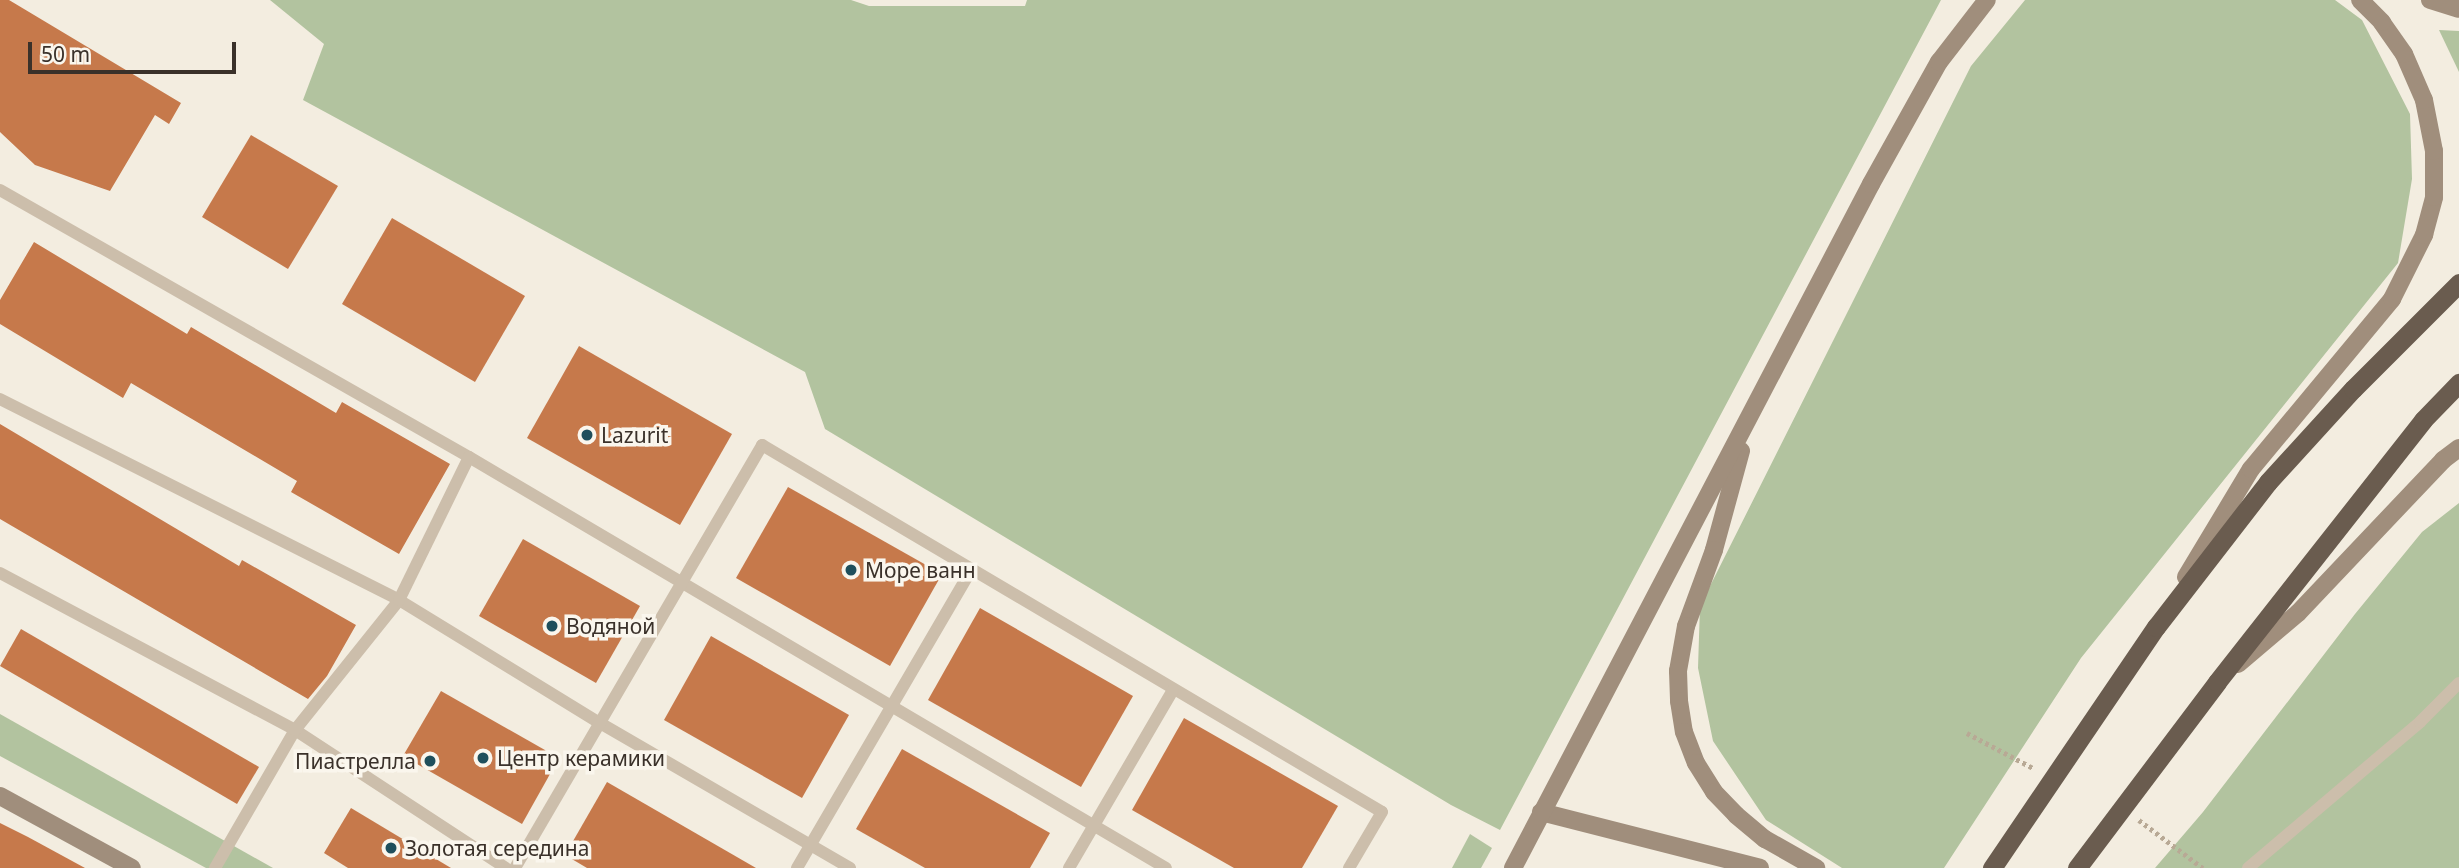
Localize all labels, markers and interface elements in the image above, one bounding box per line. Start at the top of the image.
scale bar [32,28,240,72]
text: 50 m [41,40,90,68]
place label: Lazurit [601,422,668,448]
marker: Lazurit [579,427,595,443]
place label: Море ванн [865,557,976,583]
marker: Море ванн [843,562,859,578]
place label: Водяной [566,613,655,639]
marker: Водяной [544,618,560,634]
place label: Центр керамики [497,745,665,771]
place label: Пиастрелла [295,748,416,774]
marker: Центр керамики [475,750,491,766]
marker: Пиастрелла [422,753,438,769]
place label: Золотая середина [405,835,589,861]
marker: Золотая середина [383,840,399,856]

